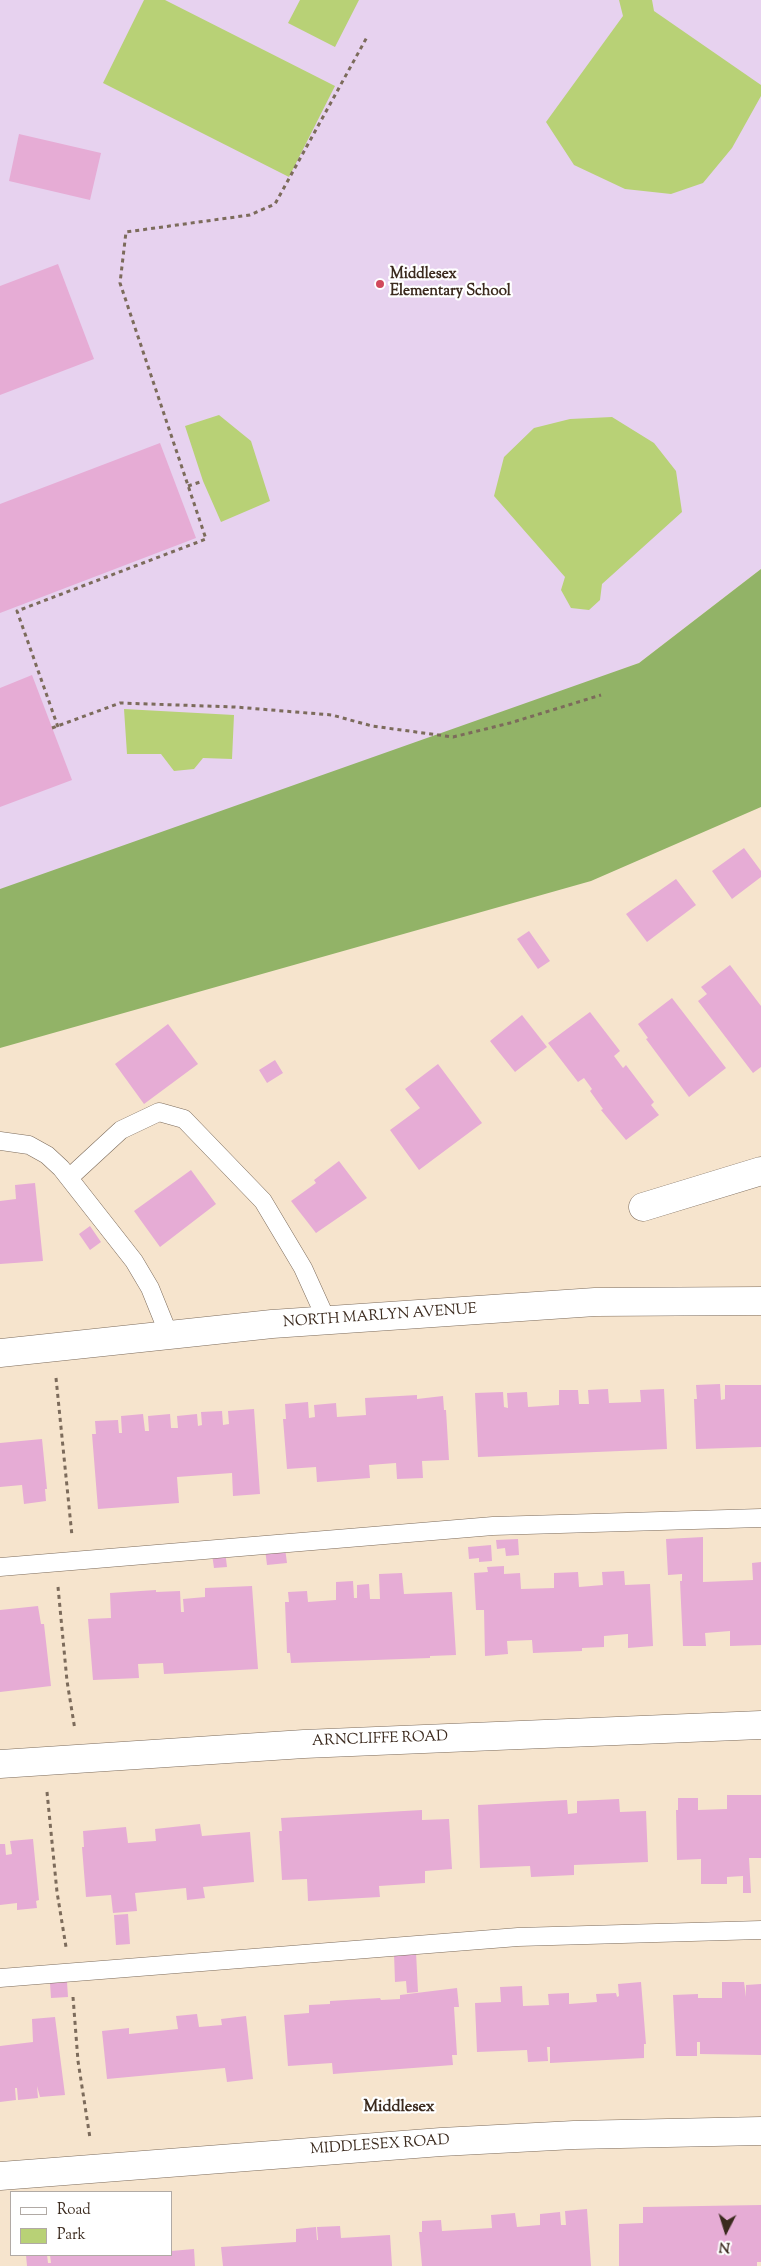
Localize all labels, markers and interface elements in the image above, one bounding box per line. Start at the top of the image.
place label: Middlesex Elementary School [390,266,511,301]
marker: Middlesex Elementary School [374,278,386,290]
street label: NORTH MARLYN AVENUE [282,1301,478,1333]
street label: ARNCLIFFE ROAD [312,1729,448,1751]
district label: Middlesex [363,2098,435,2118]
street label: MIDDLESEX ROAD [310,2132,450,2160]
legend [10,2191,172,2256]
text: Road [57,2200,91,2221]
north arrow [701,2206,751,2256]
text: Park [57,2225,86,2246]
text: N [718,2235,731,2256]

